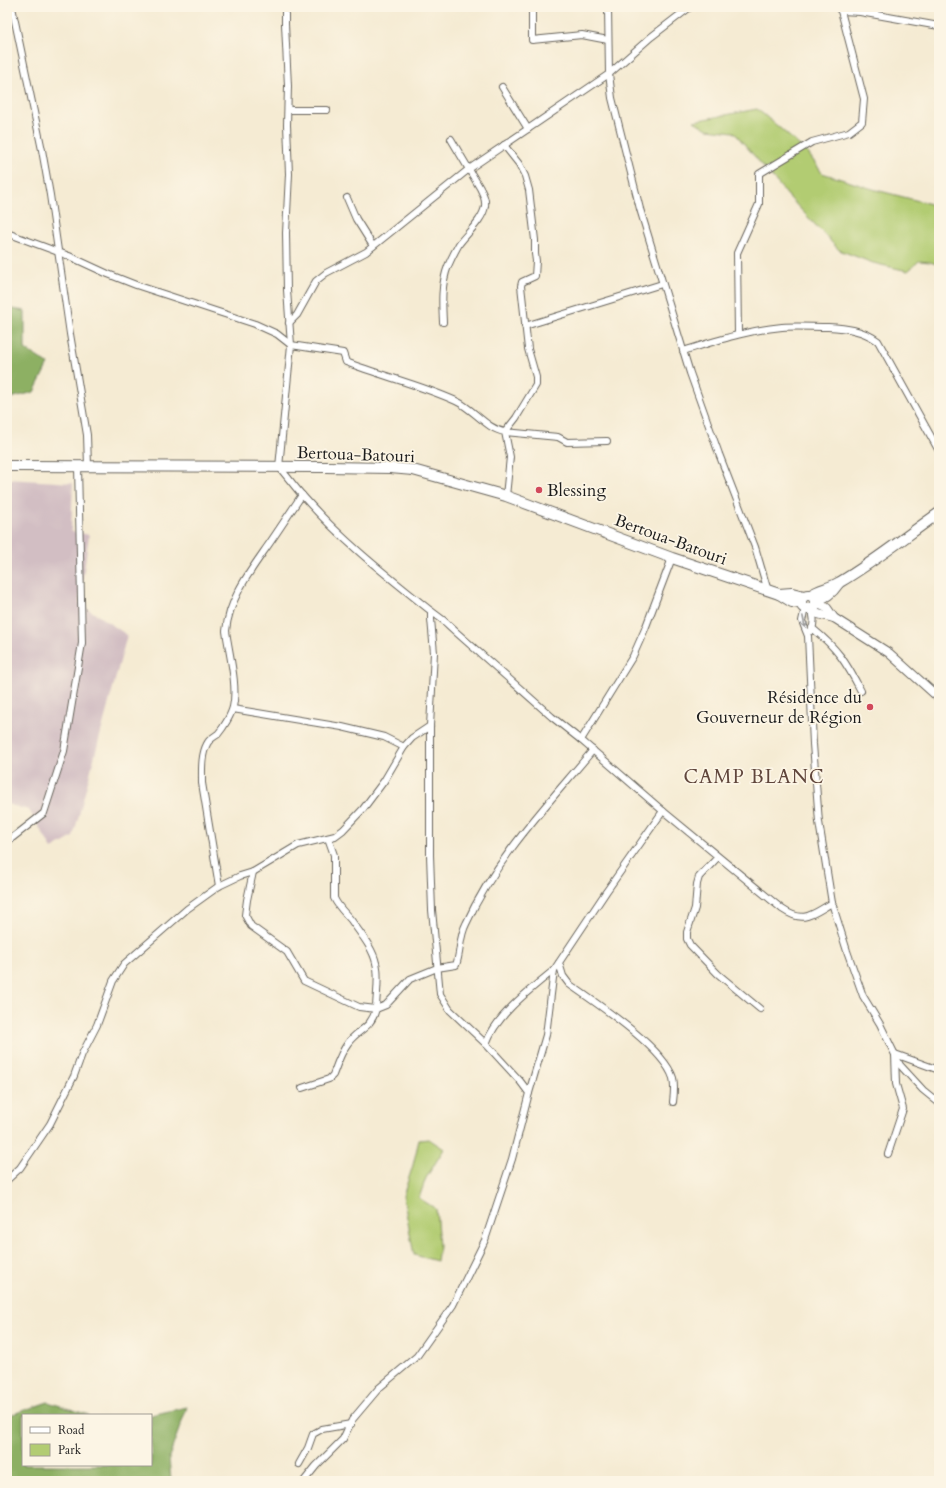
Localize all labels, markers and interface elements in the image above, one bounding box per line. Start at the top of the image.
street label: Bertoua-Batouri [297,441,416,468]
place label: Blessing [547,479,606,502]
marker: Blessing [534,485,544,495]
street label: Bertoua-Batouri [611,508,730,571]
one-way arrow [800,616,808,629]
place label: Résidence du Gouverneur de Région [696,686,862,729]
marker: Résidence du Gouverneur de Région [865,702,875,712]
district label: CAMP BLANC [684,764,824,790]
legend [22,1414,152,1466]
text: Road [58,1422,85,1438]
text: Park [58,1442,82,1458]

